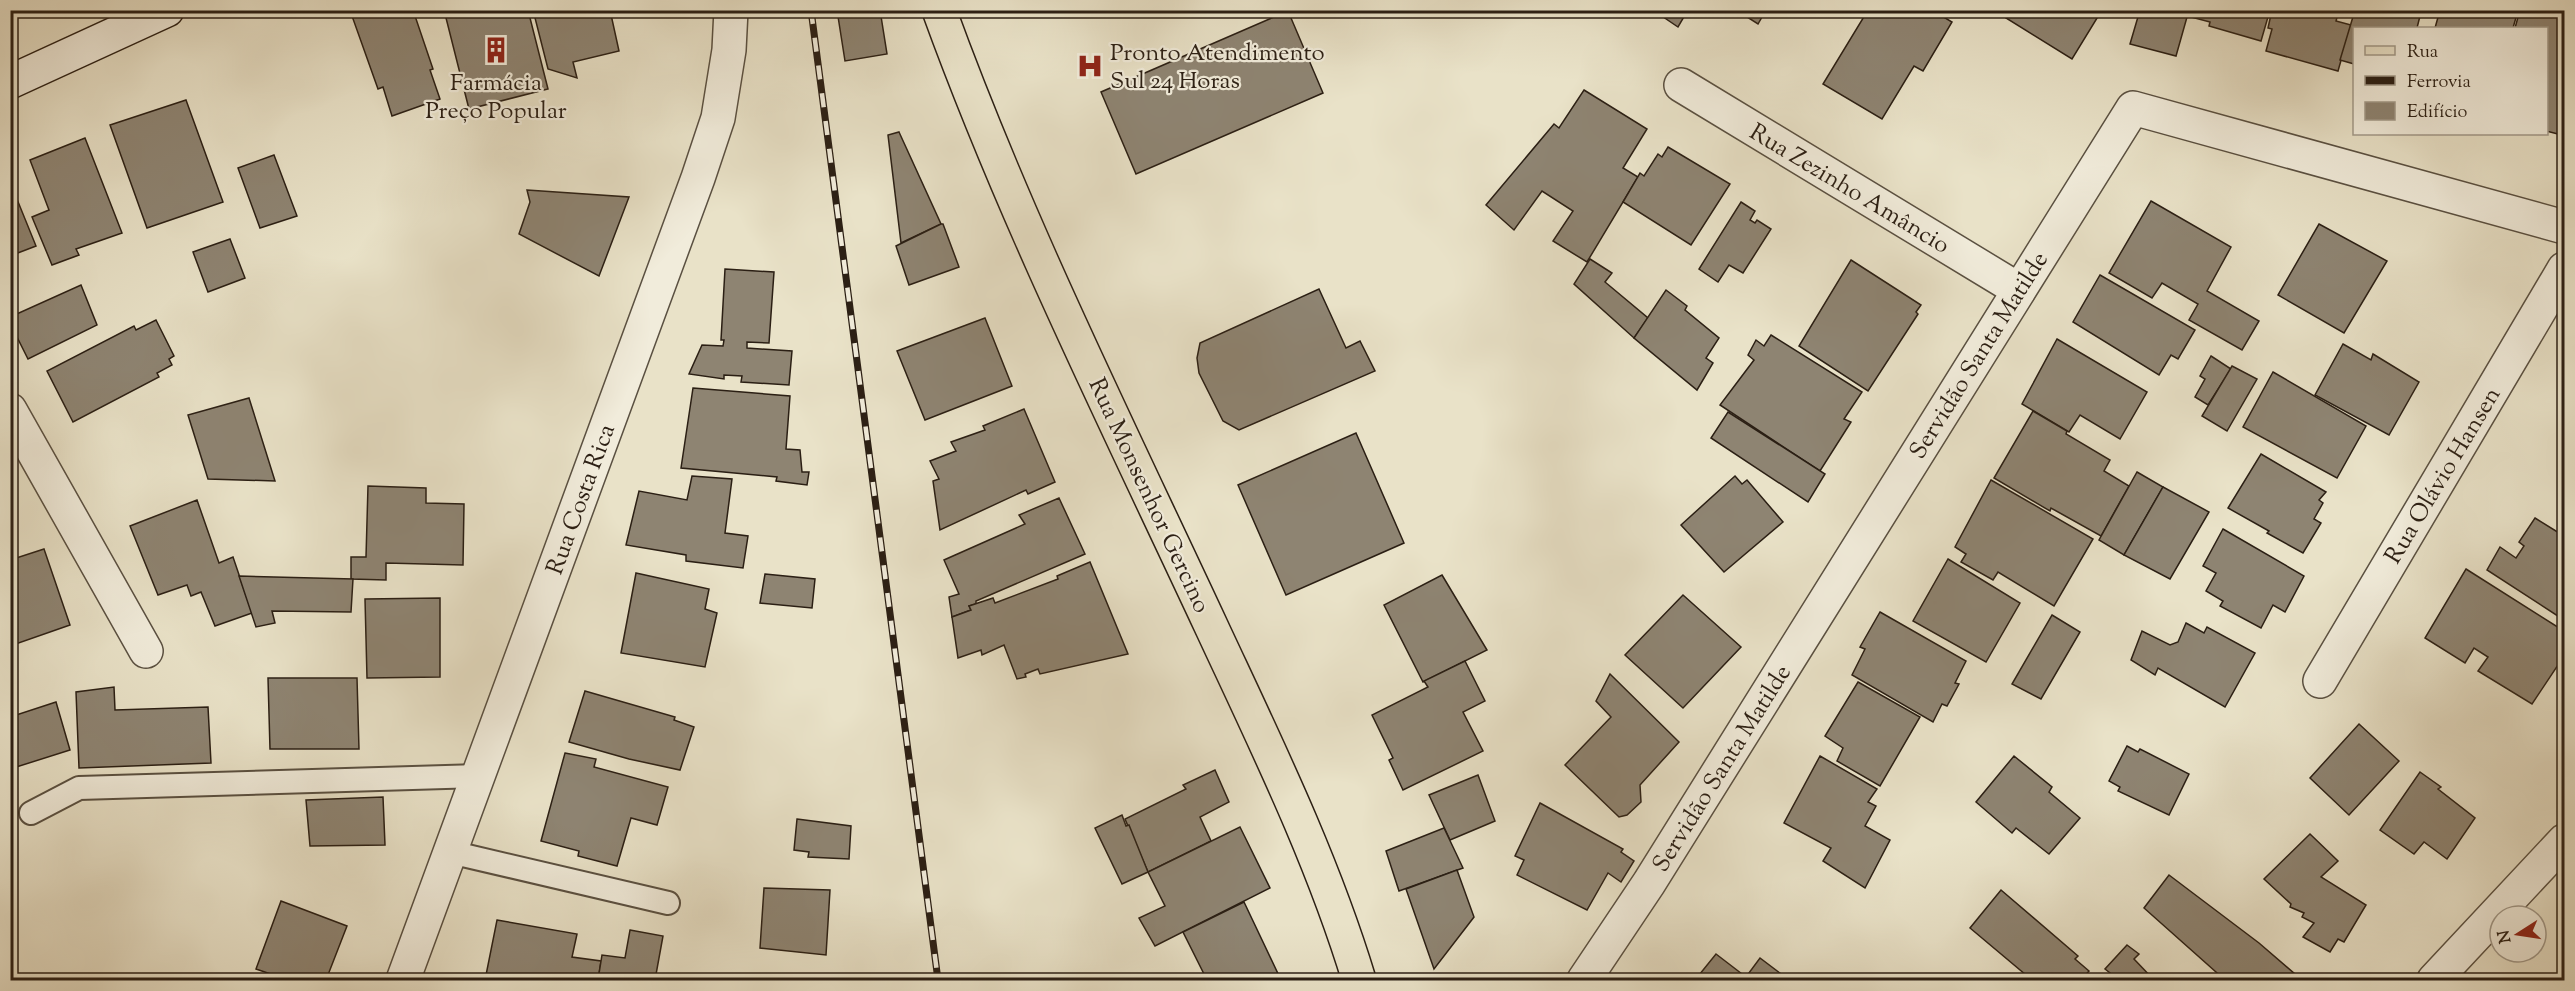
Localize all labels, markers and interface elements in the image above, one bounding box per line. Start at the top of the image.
legend [2353,27,2548,135]
building icon: Farmácia Preço Popular [481,35,511,65]
place label: Pronto Atendimento Sul 24 Horas [1110,37,1325,99]
text: Rua [2407,40,2438,66]
hospital icon: Pronto Atendimento Sul 24 Horas [1075,51,1105,81]
place label: Farmácia Preço Popular [425,67,567,129]
text: Ferrovia [2407,70,2471,96]
text: Edifício [2407,100,2468,126]
street label: Rua Zezinho Amâncio [1742,116,1956,263]
street label: Servidão Santa Matilde [1902,246,2057,466]
street label: Rua Monsenhor Gercino [1079,373,1218,619]
street label: Rua Olávio Hansen [2377,381,2510,571]
street label: Rua Costa Rica [539,420,625,580]
street label: Servidão Santa Matilde [1645,659,1800,879]
north arrow [2488,904,2548,964]
text: N [2493,928,2518,945]

